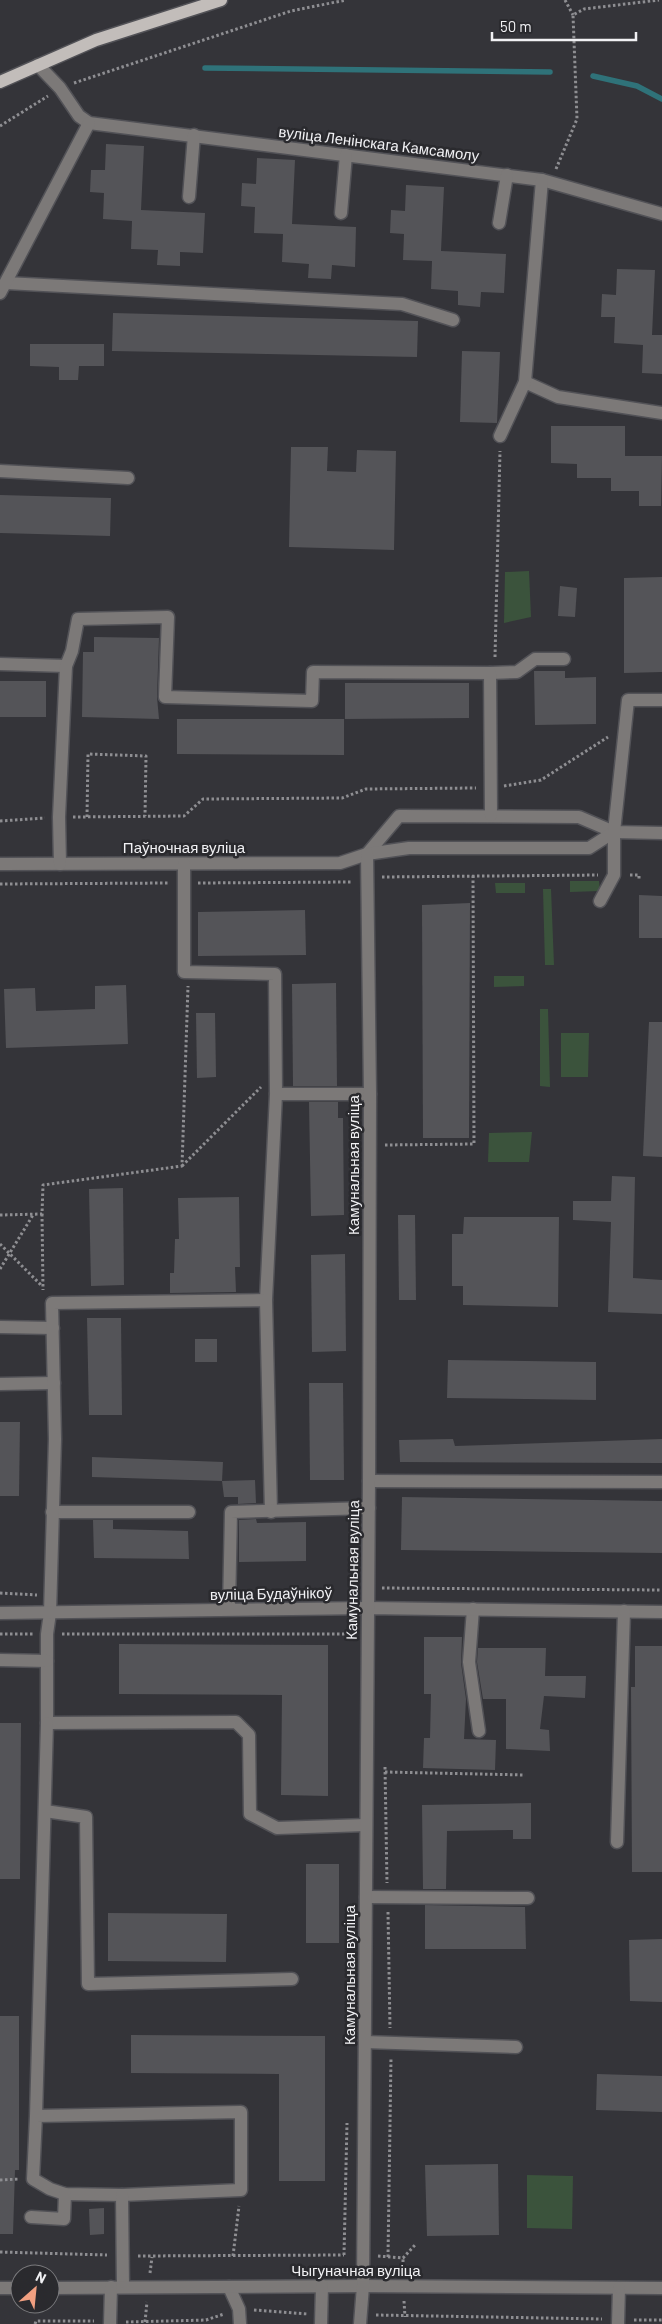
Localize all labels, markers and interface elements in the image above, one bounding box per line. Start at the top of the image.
scale bar [492,10,636,42]
text: 50 m [500,17,532,35]
street label: вуліца Ленінскага Камсамолу [278,122,481,164]
street label: Паўночная вуліца [123,838,246,856]
street label: Камунальная вуліца [344,1094,362,1235]
street label: Камунальная вуліца [342,1499,362,1640]
street label: вуліца Будаўнікоў [210,1583,333,1603]
street label: Камунальная вуліца [340,1904,358,2045]
street label: Чыгуначная вуліца [291,2261,421,2279]
north arrow [10,2264,60,2314]
text: N [33,2267,49,2287]

